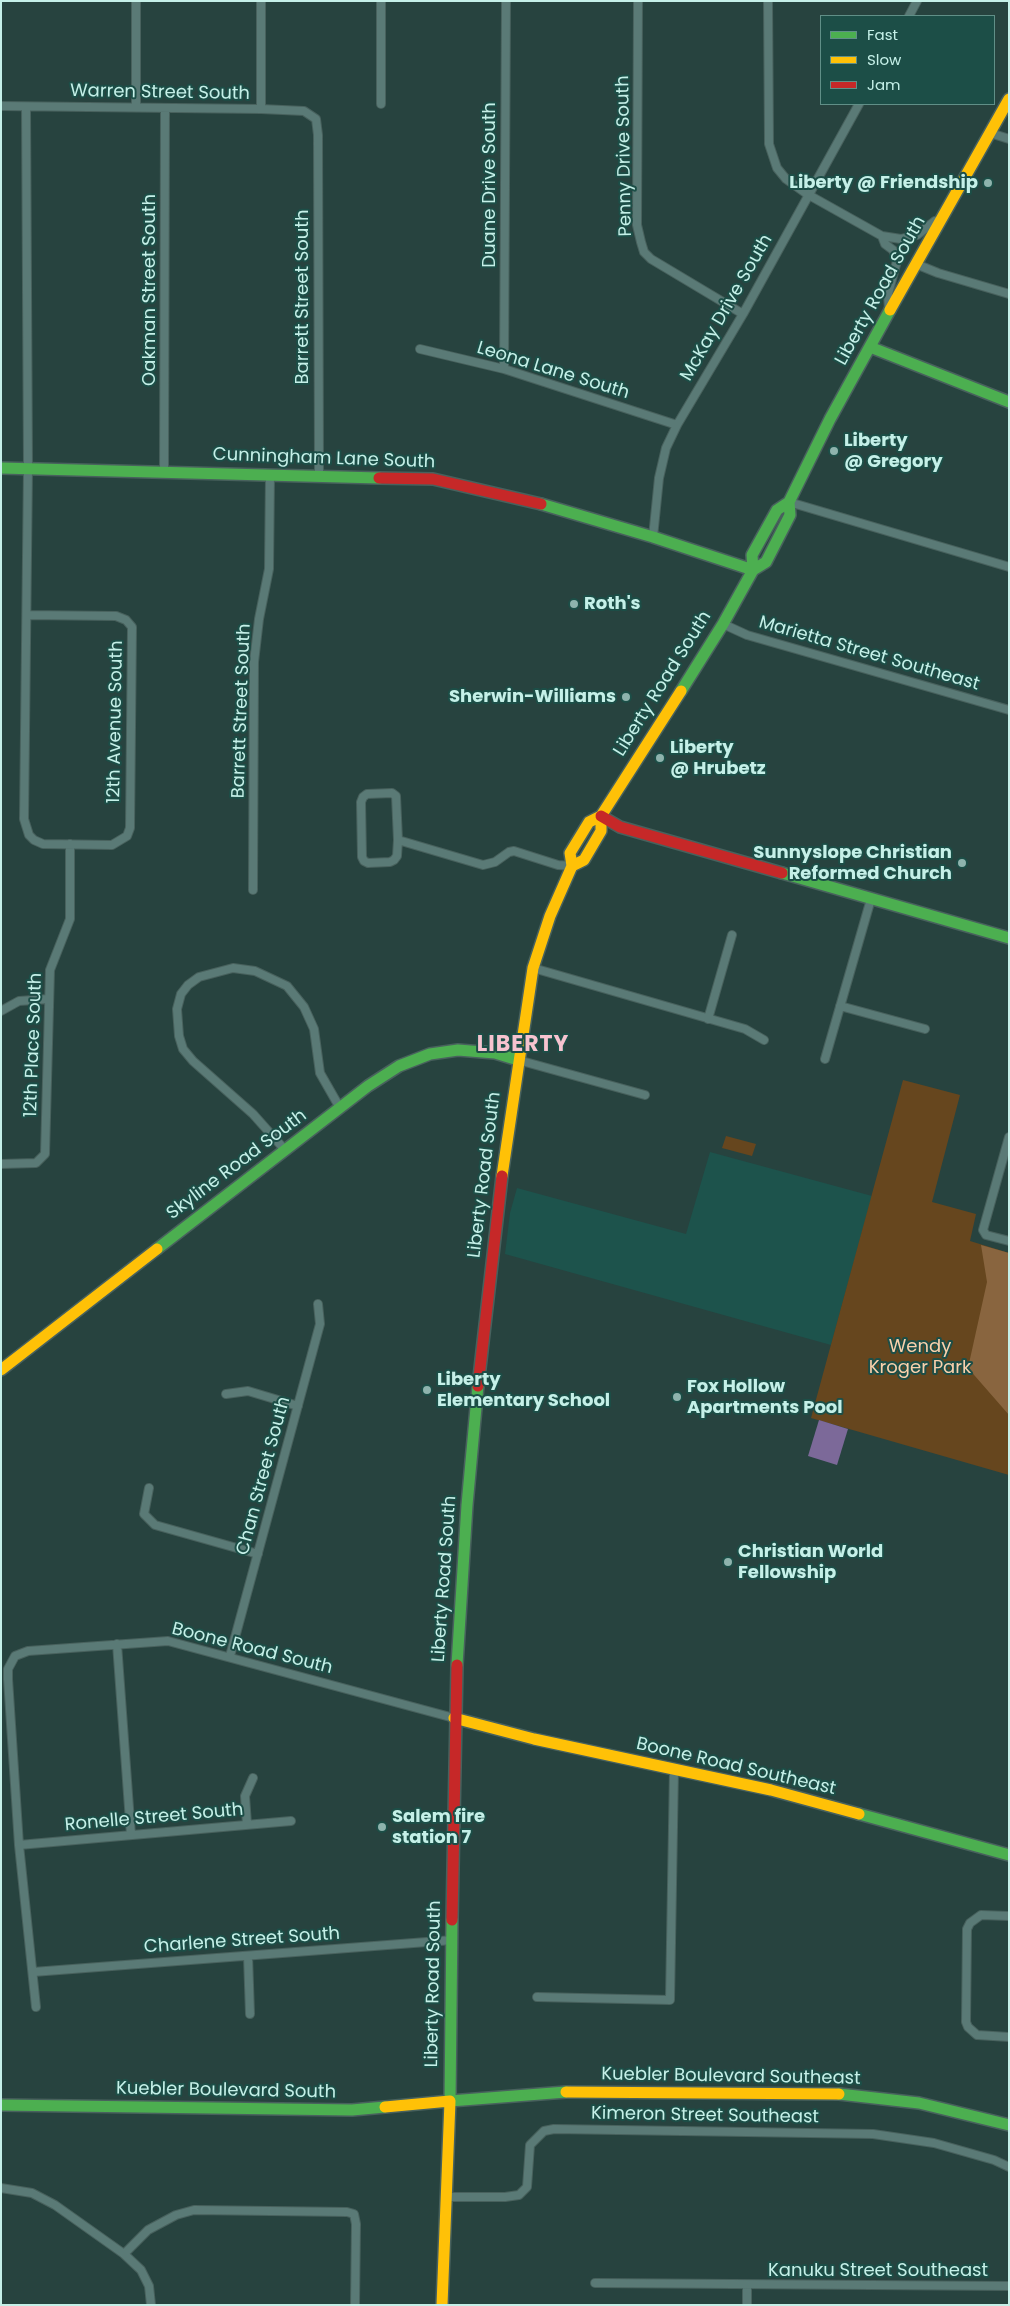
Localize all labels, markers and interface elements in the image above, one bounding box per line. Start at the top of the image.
legend [820,15,995,105]
text: Fast [867,24,898,45]
text: Slow [867,49,901,70]
text: Jam [867,74,901,95]
street label: Penny Drive South [613,75,637,237]
street label: Warren Street South [70,81,250,105]
street label: Duane Drive South [479,102,501,268]
place label: Liberty @ Friendship [789,172,978,194]
marker: Liberty @ Friendship [982,177,994,189]
street label: Oakman Street South [139,194,161,386]
street label: Barrett Street South [292,210,314,384]
street label: Liberty Road South [831,213,931,369]
street label: McKay Drive South [676,231,778,385]
street label: Leona Lane South [474,338,632,404]
place label: Liberty @ Gregory [844,430,943,472]
street label: Cunningham Lane South [212,444,436,474]
marker: Liberty @ Gregory [828,445,840,457]
place label: Roth's [584,593,641,615]
marker: Roth's [568,598,580,610]
street label: Liberty Road South [610,607,716,761]
street label: Marietta Street Southeast [756,612,982,696]
street label: Barrett Street South [228,623,256,799]
street label: 12th Avenue South [104,640,128,804]
place label: Sherwin-Williams [449,686,616,708]
marker: Sherwin-Williams [620,691,632,703]
place label: Liberty @ Hrubetz [670,737,766,780]
marker: Liberty @ Hrubetz [654,752,666,764]
place label: Sunnyslope Christian Reformed Church [753,842,952,884]
marker: Sunnyslope Christian Reformed Church [956,857,968,869]
street label: 12th Place South [21,972,47,1118]
district label: LIBERTY [476,1032,570,1058]
street label: Liberty Road South [464,1091,506,1259]
street label: Skyline Road South [163,1105,311,1225]
park label: Wendy Kroger Park [869,1336,971,1378]
place label: Liberty Elementary School [437,1369,610,1412]
place label: Fox Hollow Apartments Pool [687,1376,843,1418]
marker: Liberty Elementary School [421,1384,433,1396]
marker: Fox Hollow Apartments Pool [671,1391,683,1403]
street label: Chan Street South [232,1394,296,1558]
street label: Liberty Road South [428,1495,462,1663]
place label: Christian World Fellowship [738,1541,883,1584]
marker: Christian World Fellowship [722,1556,734,1568]
street label: Boone Road South [169,1619,335,1679]
street label: Boone Road Southeast [634,1734,838,1800]
street label: Ronelle Street South [64,1799,244,1837]
place label: Salem fire station 7 [392,1806,485,1848]
marker: Salem fire station 7 [376,1821,388,1833]
street label: Liberty Road South [422,1900,446,2068]
street label: Charlene Street South [143,1923,341,1959]
street label: Kuebler Boulevard Southeast [601,2064,861,2090]
street label: Kuebler Boulevard South [116,2078,336,2104]
street label: Kimeron Street Southeast [591,2103,819,2129]
street label: Kanuku Street Southeast [768,2260,988,2282]

